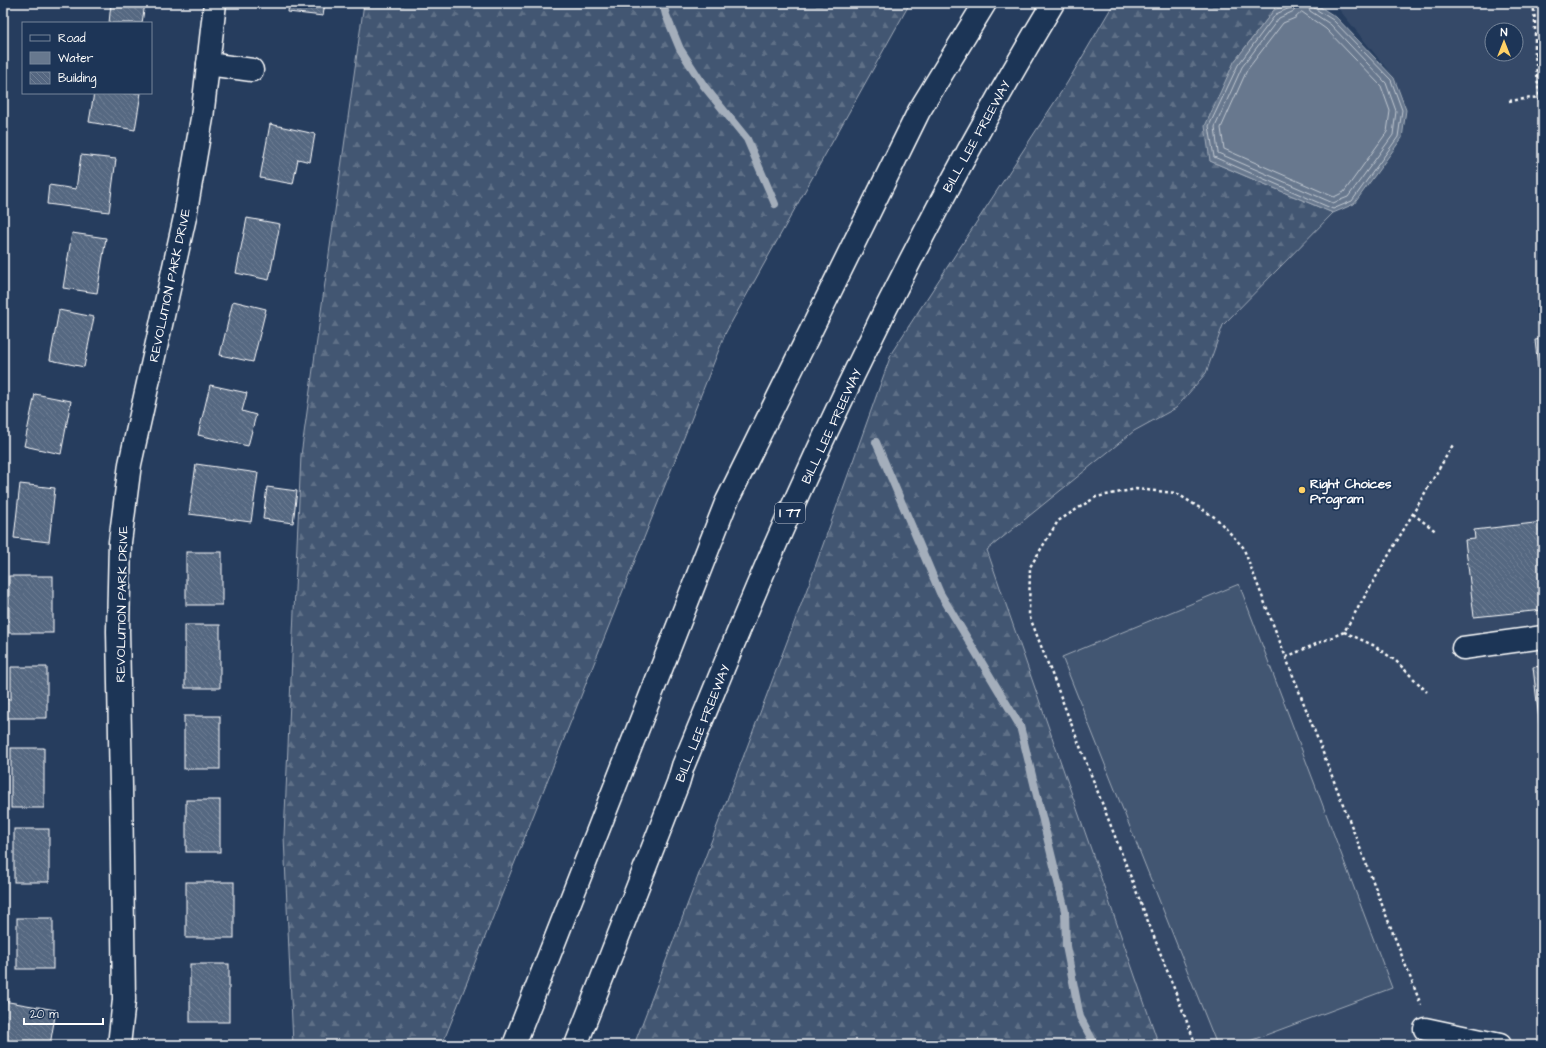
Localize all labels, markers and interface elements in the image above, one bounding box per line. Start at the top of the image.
legend [22,22,152,94]
north arrow [1484,22,1524,62]
text: N [1501,25,1508,40]
text: Road [58,30,86,47]
text: Water [58,50,94,67]
text: Building [58,70,96,88]
street label: BILL LEE FREEWAY [939,77,1015,196]
street label: REVOLUTION PARK DRIVE [145,206,195,364]
street label: BILL LEE FREEWAY [797,366,867,487]
place label: Right Choices Program [1310,475,1392,510]
marker: Right Choices Program [1297,485,1307,495]
road number: I 77 [775,503,805,523]
street label: REVOLUTION PARK DRIVE [112,525,132,683]
street label: BILL LEE FREEWAY [671,662,735,785]
scale bar [24,1000,103,1026]
text: 20 m [30,1006,59,1023]

